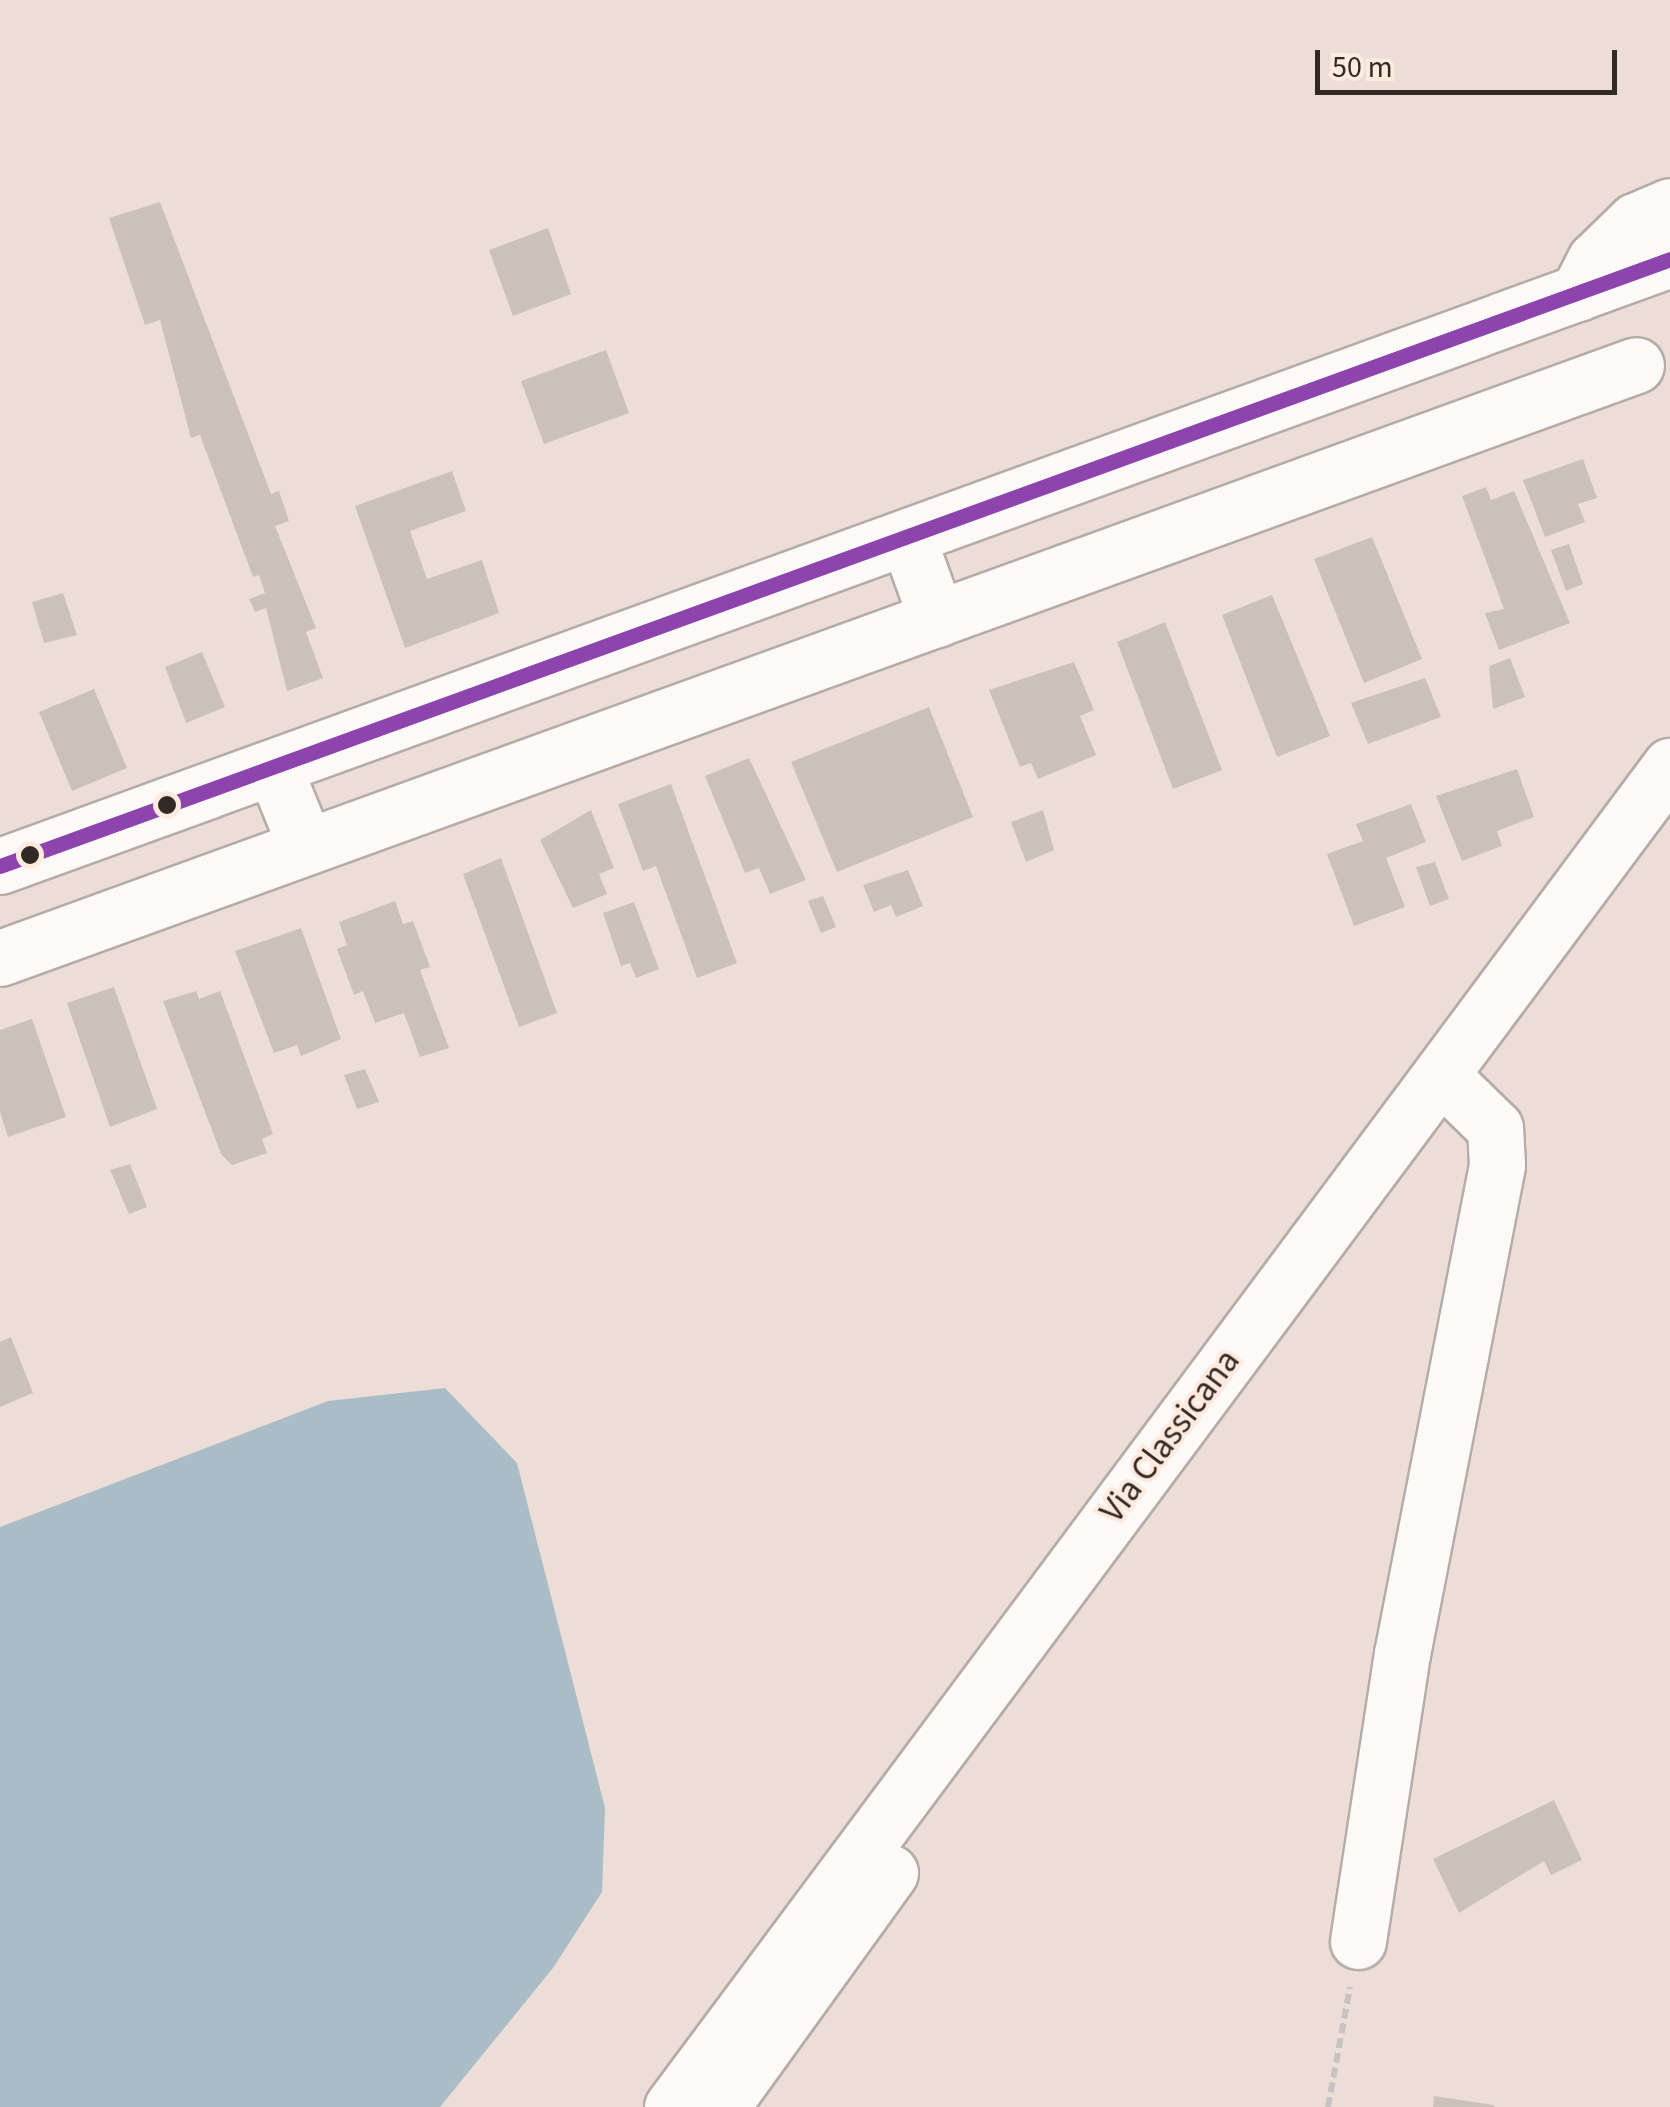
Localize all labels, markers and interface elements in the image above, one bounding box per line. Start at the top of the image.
scale bar [1320,30,1622,92]
text: 50 m [1332,46,1393,89]
unlabelled marker [157,795,177,815]
unlabelled marker [20,845,40,865]
street label: Via Classicana [1091,1341,1249,1531]

